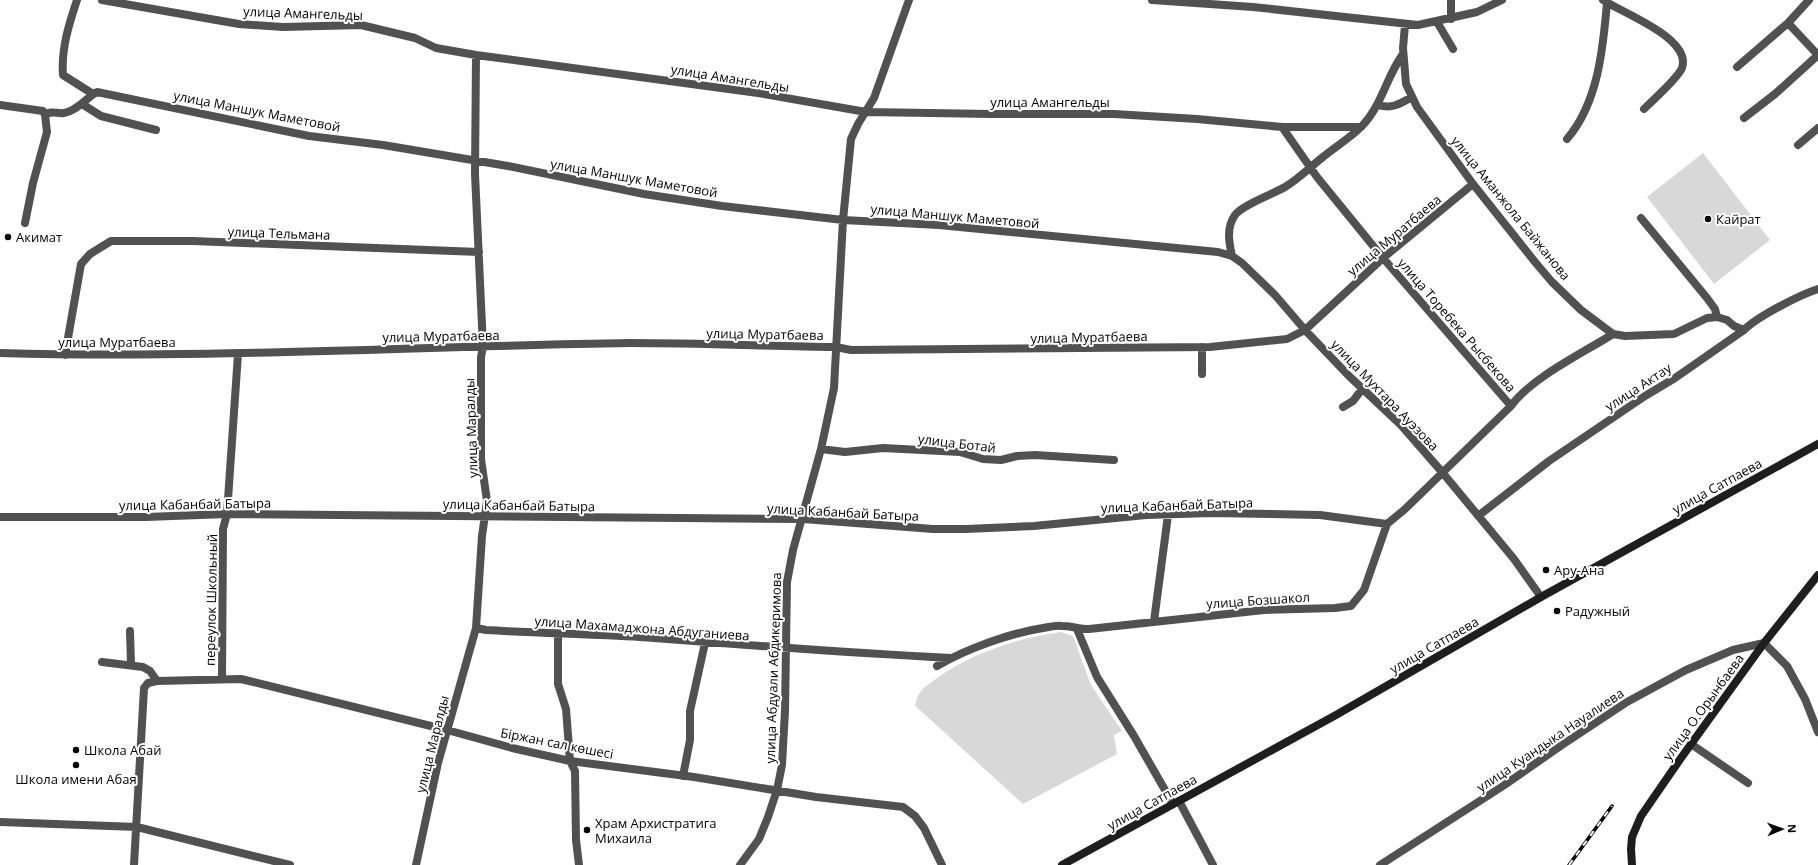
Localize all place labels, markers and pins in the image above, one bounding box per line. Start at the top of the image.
place label: Кайрат [1716,210,1761,228]
marker: Кайрат [1703,214,1713,224]
place label: Акимат [16,228,62,246]
marker: Акимат [3,232,13,242]
place label: Ару-Ана [1554,561,1605,579]
marker: Ару-Ана [1541,565,1551,575]
place label: Радужный [1565,602,1630,620]
marker: Радужный [1552,606,1562,616]
place label: Школа Абай [84,741,161,759]
marker: Школа Абай [71,745,81,755]
marker: Школа имени Абая [71,760,81,770]
place label: Школа имени Абая [15,770,137,788]
place label: Храм Архистратига Михаила [595,814,717,847]
marker: Храм Архистратига Михаила [582,825,592,835]

